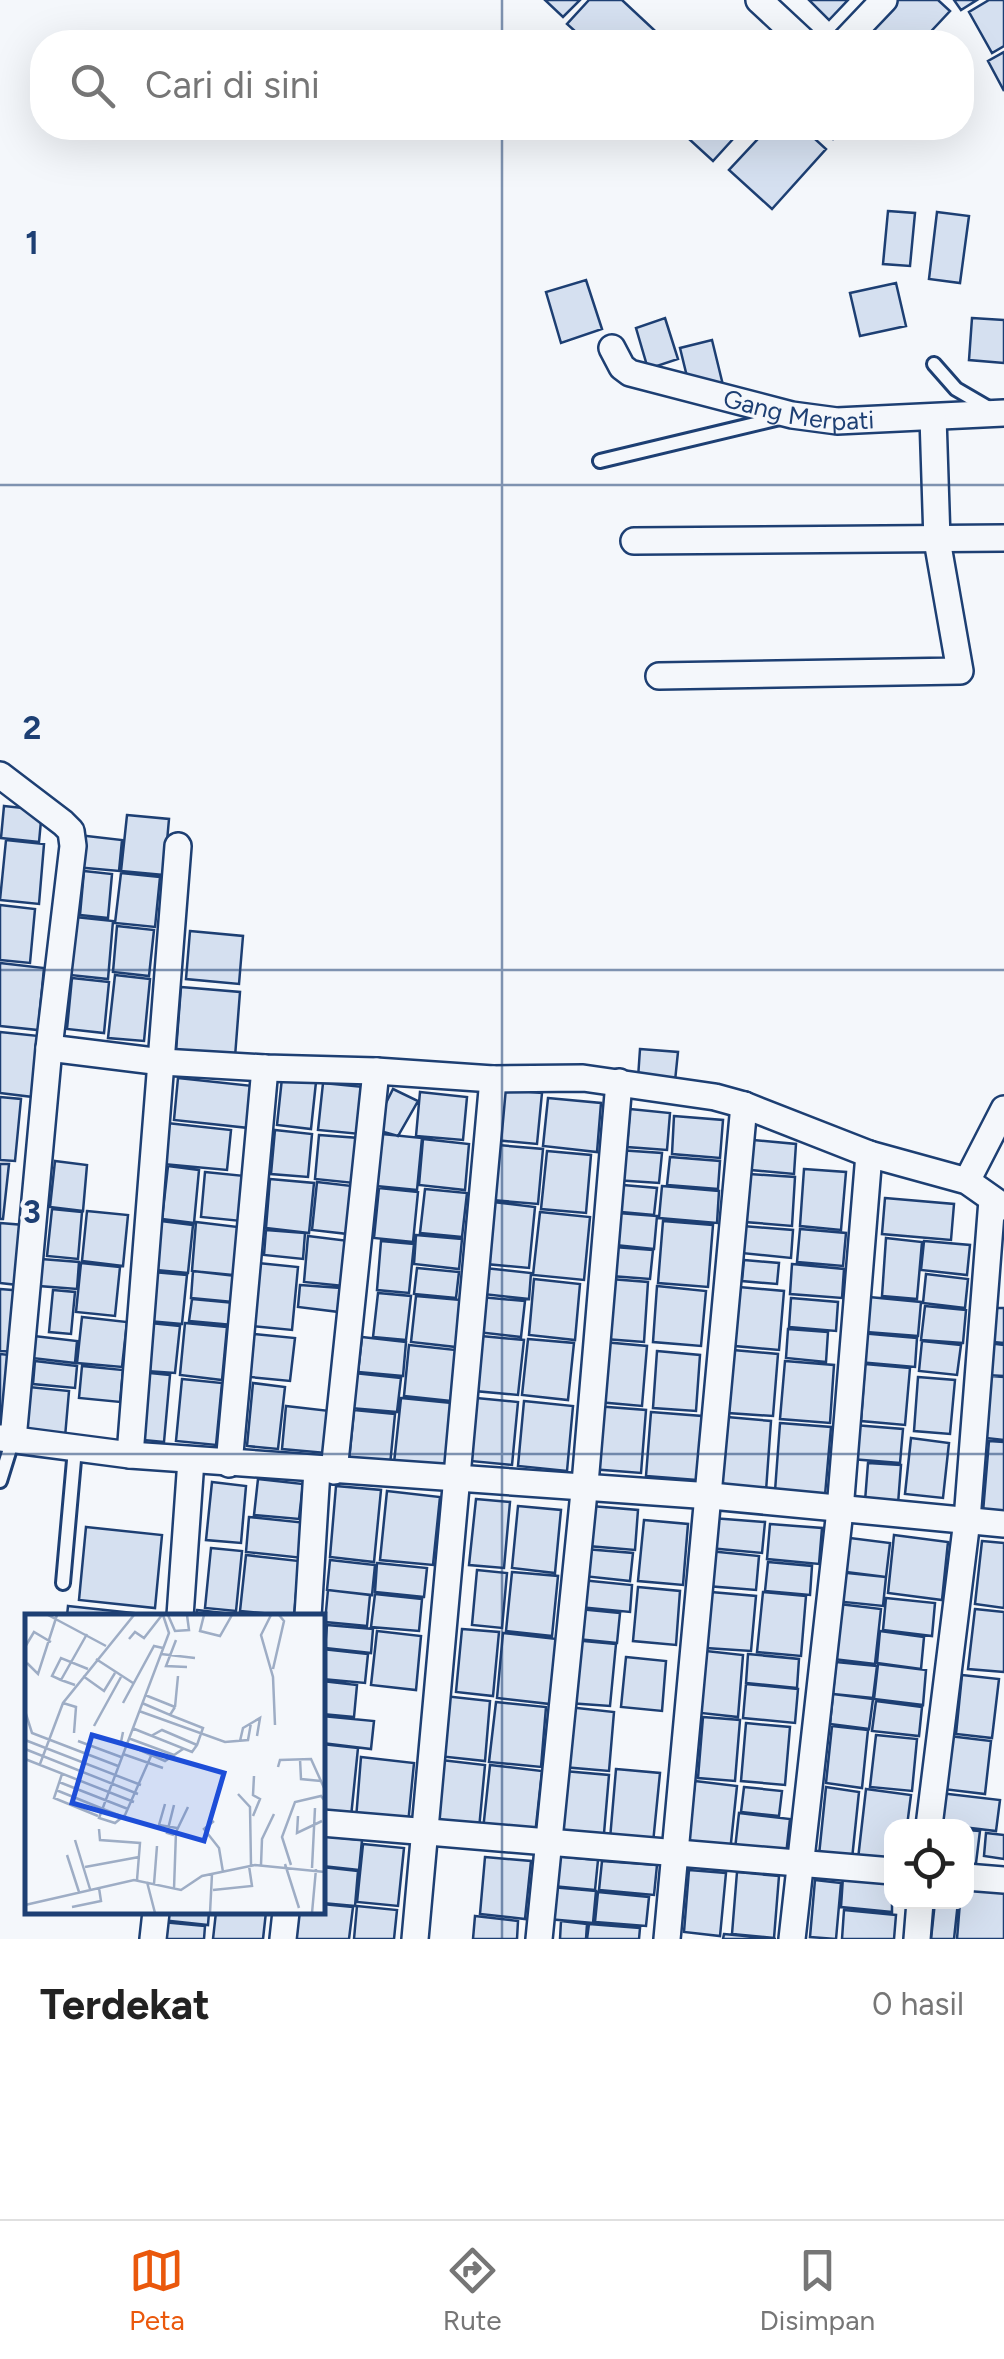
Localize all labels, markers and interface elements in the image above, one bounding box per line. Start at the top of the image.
search box [30,30,974,140]
icon: search [65,58,120,113]
text: Cari di sini [145,62,320,108]
text: 1 [25,224,39,262]
street label: Gang Merpati [720,383,875,436]
text: 2 [23,709,41,747]
text: 3 [23,1193,41,1231]
inset map [25,1614,325,1914]
map controls [884,1819,974,1909]
button: locate [884,1819,974,1909]
text: Terdekat [40,1979,210,2030]
text: 0 hasil [872,1985,964,2023]
tab: Peta [129,2243,185,2337]
tab: Rute [443,2243,502,2337]
tab: Disimpan [759,2243,875,2337]

